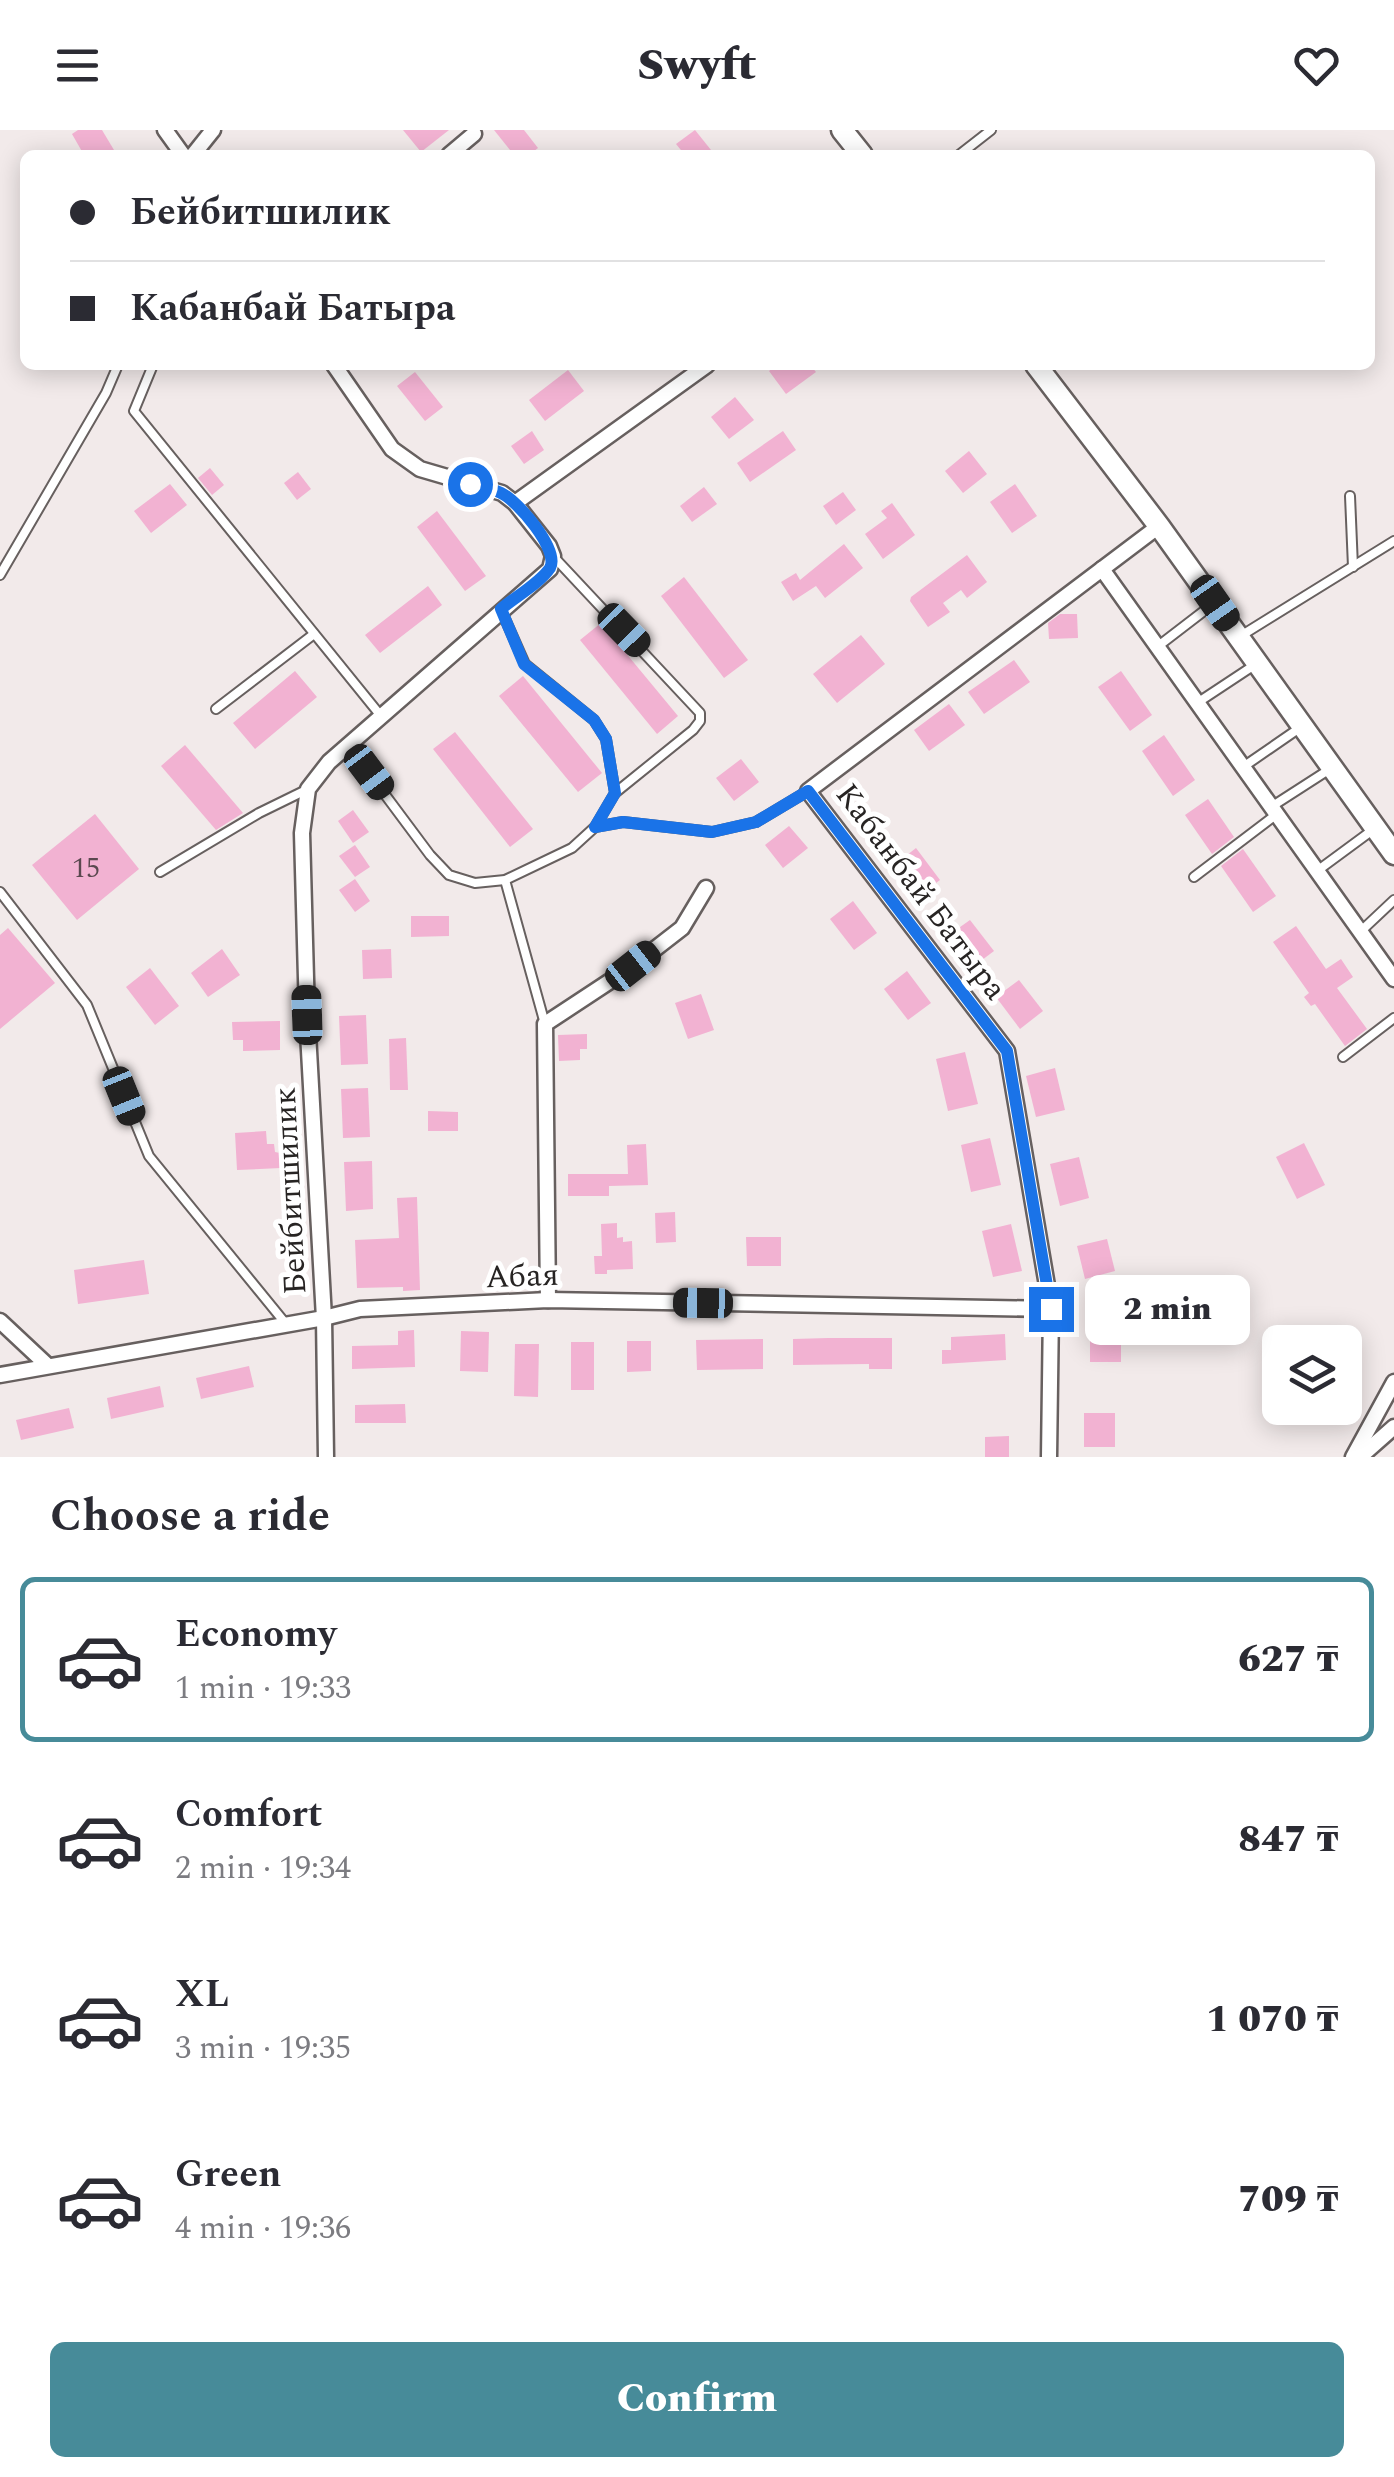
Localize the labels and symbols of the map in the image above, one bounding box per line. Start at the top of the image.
route start [448,462,493,507]
car [1186,570,1244,636]
car [592,598,656,662]
car [339,739,399,805]
street label: Кабанбай Батыра [823,773,1019,1011]
house number: 15 [72,847,100,890]
car [600,936,666,996]
car [291,984,323,1046]
car [99,1063,149,1129]
street label: Бейбитшилик [261,1086,320,1296]
street label: Абая [484,1251,560,1302]
callout: 2 min [1086,1274,1251,1344]
car [673,1287,733,1319]
route end [1029,1287,1074,1332]

